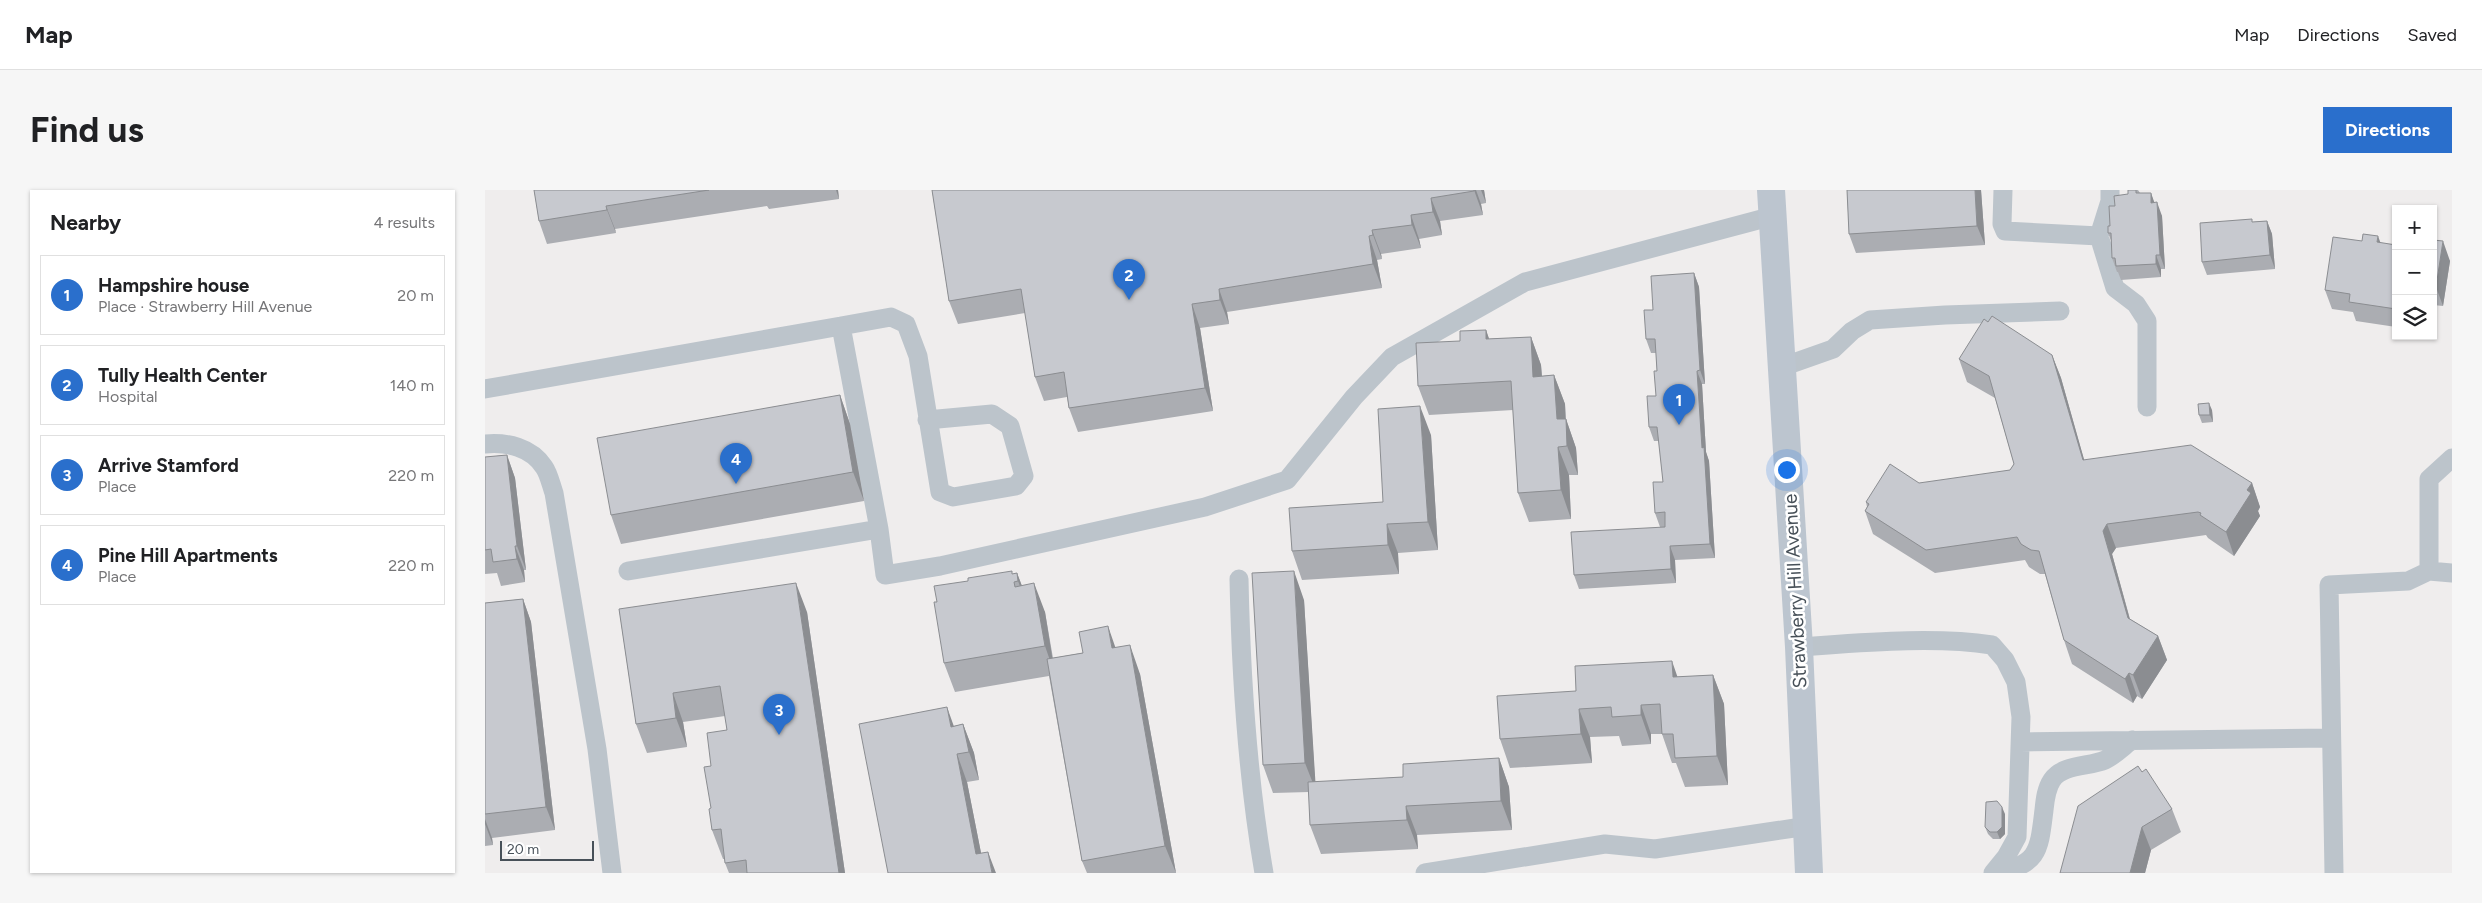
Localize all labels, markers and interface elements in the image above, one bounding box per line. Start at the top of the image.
text: Map [25,20,73,49]
text: Map [2234,24,2269,46]
text: Directions [2297,24,2379,46]
text: Saved [2407,24,2457,46]
button: Directions [2323,107,2452,153]
text: Find us [30,109,144,151]
map controls [2392,205,2437,340]
button: + [2392,205,2437,250]
text: Nearby [50,210,121,235]
text: 4 results [374,213,435,232]
button: − [2392,250,2437,295]
pin: 2 [1113,259,1145,300]
text: Hampshire house [98,274,249,297]
text: 1 [64,286,70,305]
text: 20 m [397,286,434,305]
button: layers [2392,295,2437,340]
text: Place · Strawberry Hill Avenue [98,297,312,316]
text: Tully Health Center [98,364,267,387]
text: 2 [62,376,72,395]
text: 140 m [390,376,434,395]
pin: 1 [1663,384,1695,425]
text: Hospital [98,387,158,406]
pin: 4 [720,443,752,484]
text: Arrive Stamford [98,454,239,477]
your location [1774,457,1800,483]
text: 3 [63,466,71,485]
text: 220 m [388,466,434,485]
text: Place [98,477,136,496]
street label: Strawberry Hill Avenue [1778,493,1812,689]
text: Pine Hill Apartments [98,544,278,567]
text: 4 [62,556,72,575]
text: 220 m [388,556,434,575]
text: Place [98,567,136,586]
pin: 3 [763,694,795,735]
scale bar [500,838,594,861]
text: 20 m [507,841,539,858]

